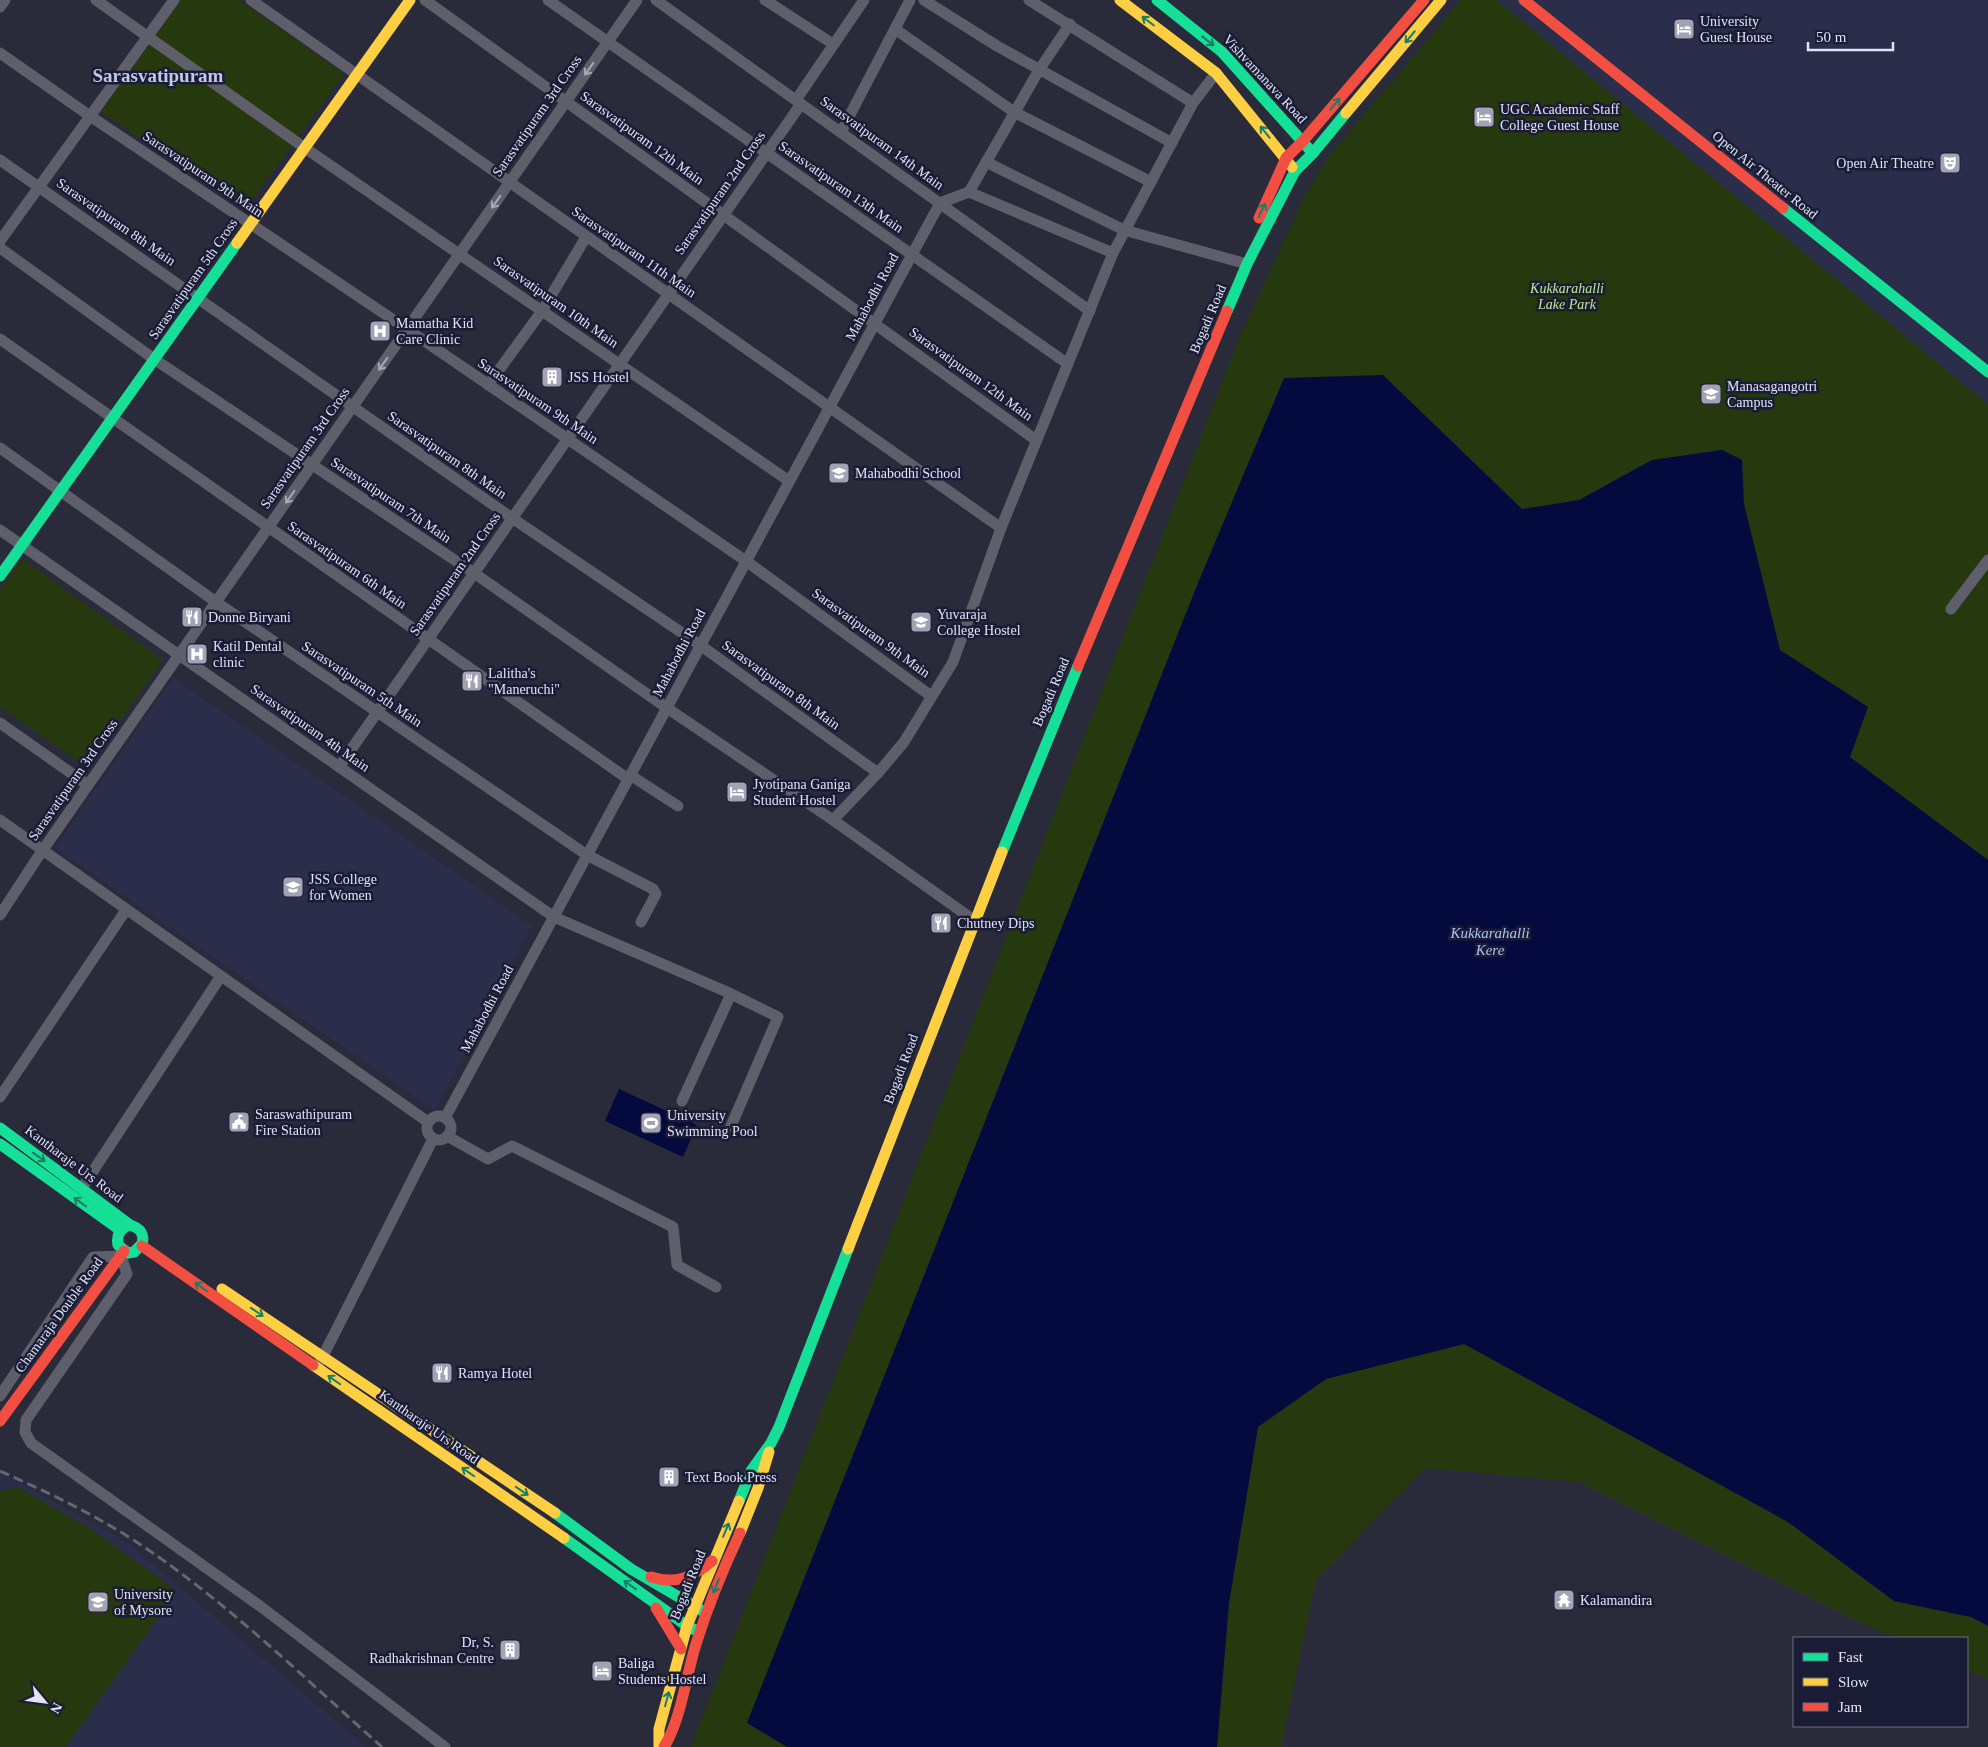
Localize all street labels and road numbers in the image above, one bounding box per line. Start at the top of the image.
street label: Vishvamanava Road [1220,32,1310,126]
street label: Sarasvatipuram 3rd Cross [489,52,585,180]
street label: Sarasvatipuram 12th Main [578,88,706,188]
street label: Sarasvatipuram 14th Main [818,93,946,193]
street label: Sarasvatipuram 9th Main [140,128,266,220]
street label: Sarasvatipuram 2nd Cross [672,128,768,258]
street label: Open Air Theater Road [1709,128,1821,222]
street label: Sarasvatipuram 13th Main [776,138,906,236]
street label: Sarasvatipuram 8th Main [54,175,178,269]
street label: Sarasvatipuram 11th Main [569,203,699,301]
street label: Sarasvatipuram 5th Cross [146,216,240,342]
street label: Mahabodhi Road [843,251,901,343]
street label: Sarasvatipuram 10th Main [491,253,621,351]
street label: Bogadi Road [1187,282,1229,356]
street label: Sarasvatipuram 12th Main [907,324,1035,424]
street label: Sarasvatipuram 9th Main [475,355,601,447]
street label: Sarasvatipuram 3rd Cross [257,384,353,512]
street label: Sarasvatipuram 8th Main [385,408,509,502]
street label: Sarasvatipuram 7th Main [328,454,454,546]
street label: Sarasvatipuram 2nd Cross [407,509,503,639]
street label: Sarasvatipuram 6th Main [285,518,409,612]
street label: Sarasvatipuram 9th Main [809,585,933,681]
street label: Mahabodhi Road [650,607,708,699]
street label: Sarasvatipuram 8th Main [719,637,843,733]
street label: Sarasvatipuram 5th Main [299,638,425,730]
street label: Bogadi Road [1030,655,1072,729]
street label: Sarasvatipuram 4th Main [248,681,372,775]
street label: Sarasvatipuram 3rd Cross [25,716,121,844]
street label: Mahabodhi Road [458,963,516,1055]
street label: Bogadi Road [881,1032,921,1106]
street label: Kantharaje Urs Road [22,1122,126,1206]
street label: Chamaraja Double Road [12,1255,106,1375]
street label: Kantharaje Urs Road [376,1387,482,1467]
street label: Bogadi Road [667,1548,709,1622]

